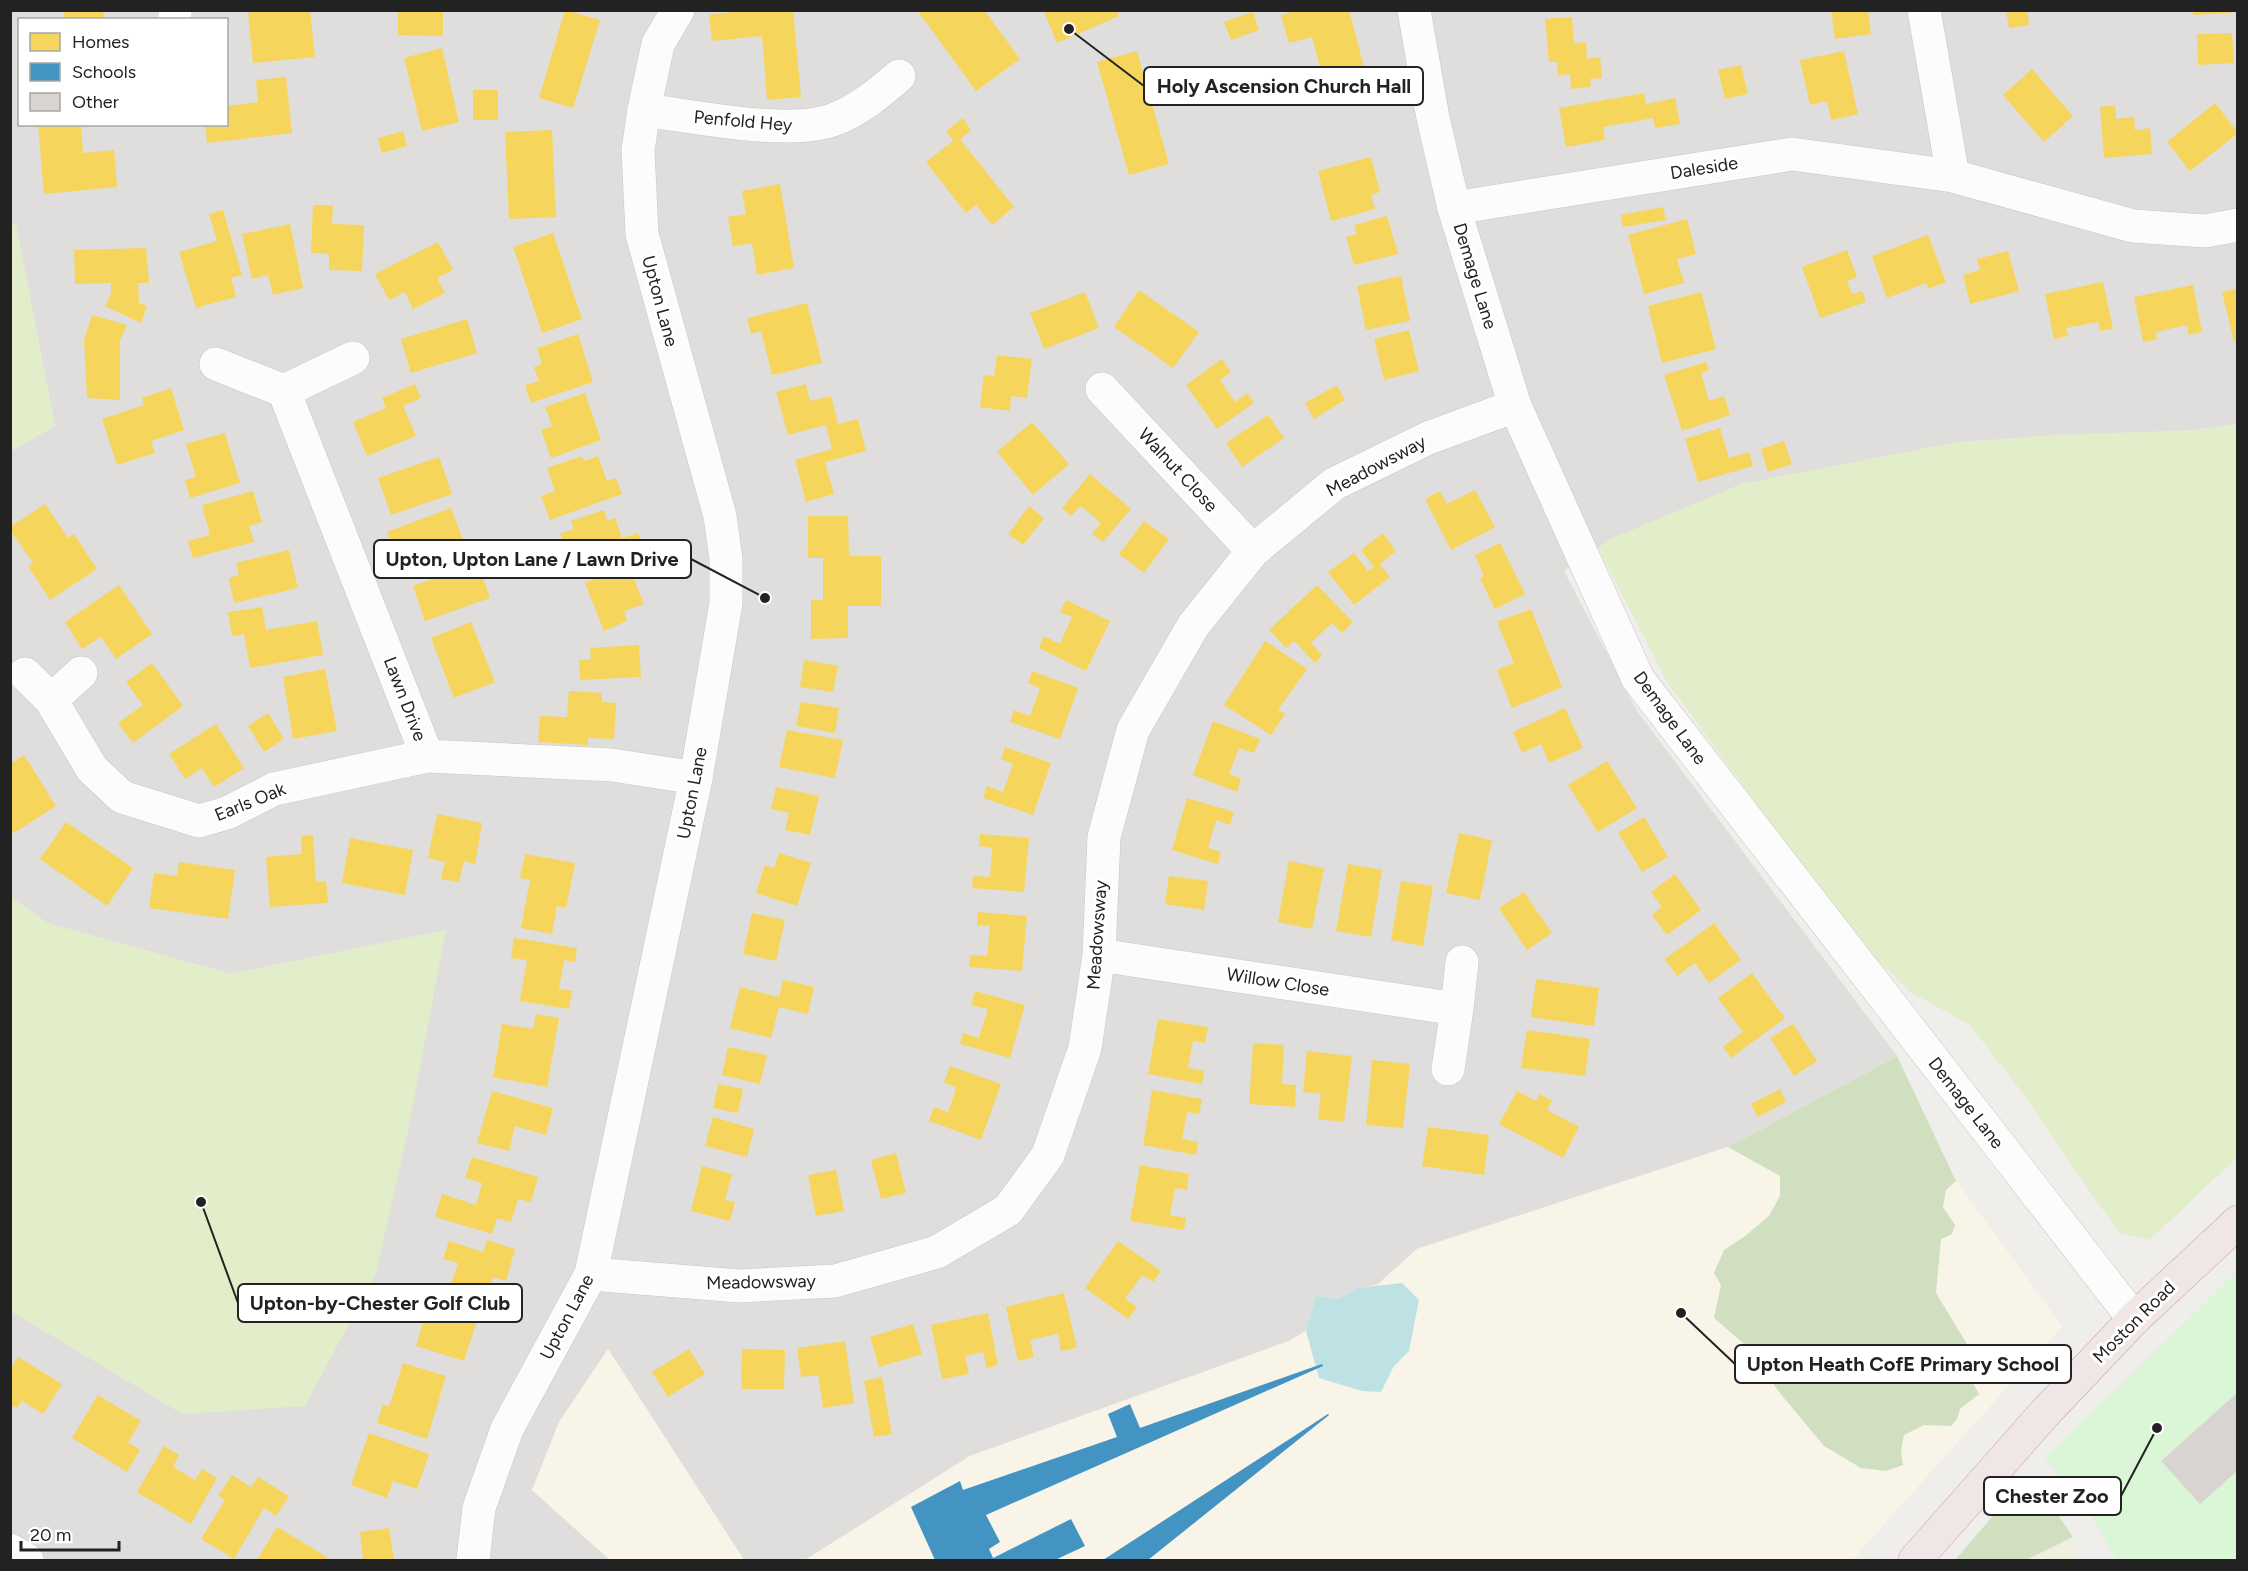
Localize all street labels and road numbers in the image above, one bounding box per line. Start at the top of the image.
street label: Penfold Hey [693,106,794,136]
street label: Daleside [1669,152,1740,184]
street label: Demage Lane [1448,220,1502,332]
street label: Upton Lane [637,253,683,349]
street label: Walnut Close [1134,424,1223,517]
street label: Meadowsway [1322,430,1430,502]
street label: Lawn Drive [379,654,431,744]
street label: Demage Lane [1629,667,1711,769]
street label: Upton Lane [672,745,712,841]
street label: Earls Oak [211,778,289,826]
street label: Meadowsway [1082,879,1112,991]
street label: Willow Close [1225,963,1331,1001]
street label: Demage Lane [1923,1053,2009,1153]
street label: Upton Lane [535,1270,599,1363]
street label: Meadowsway [706,1270,817,1294]
street label: Moston Road [2088,1276,2180,1368]

